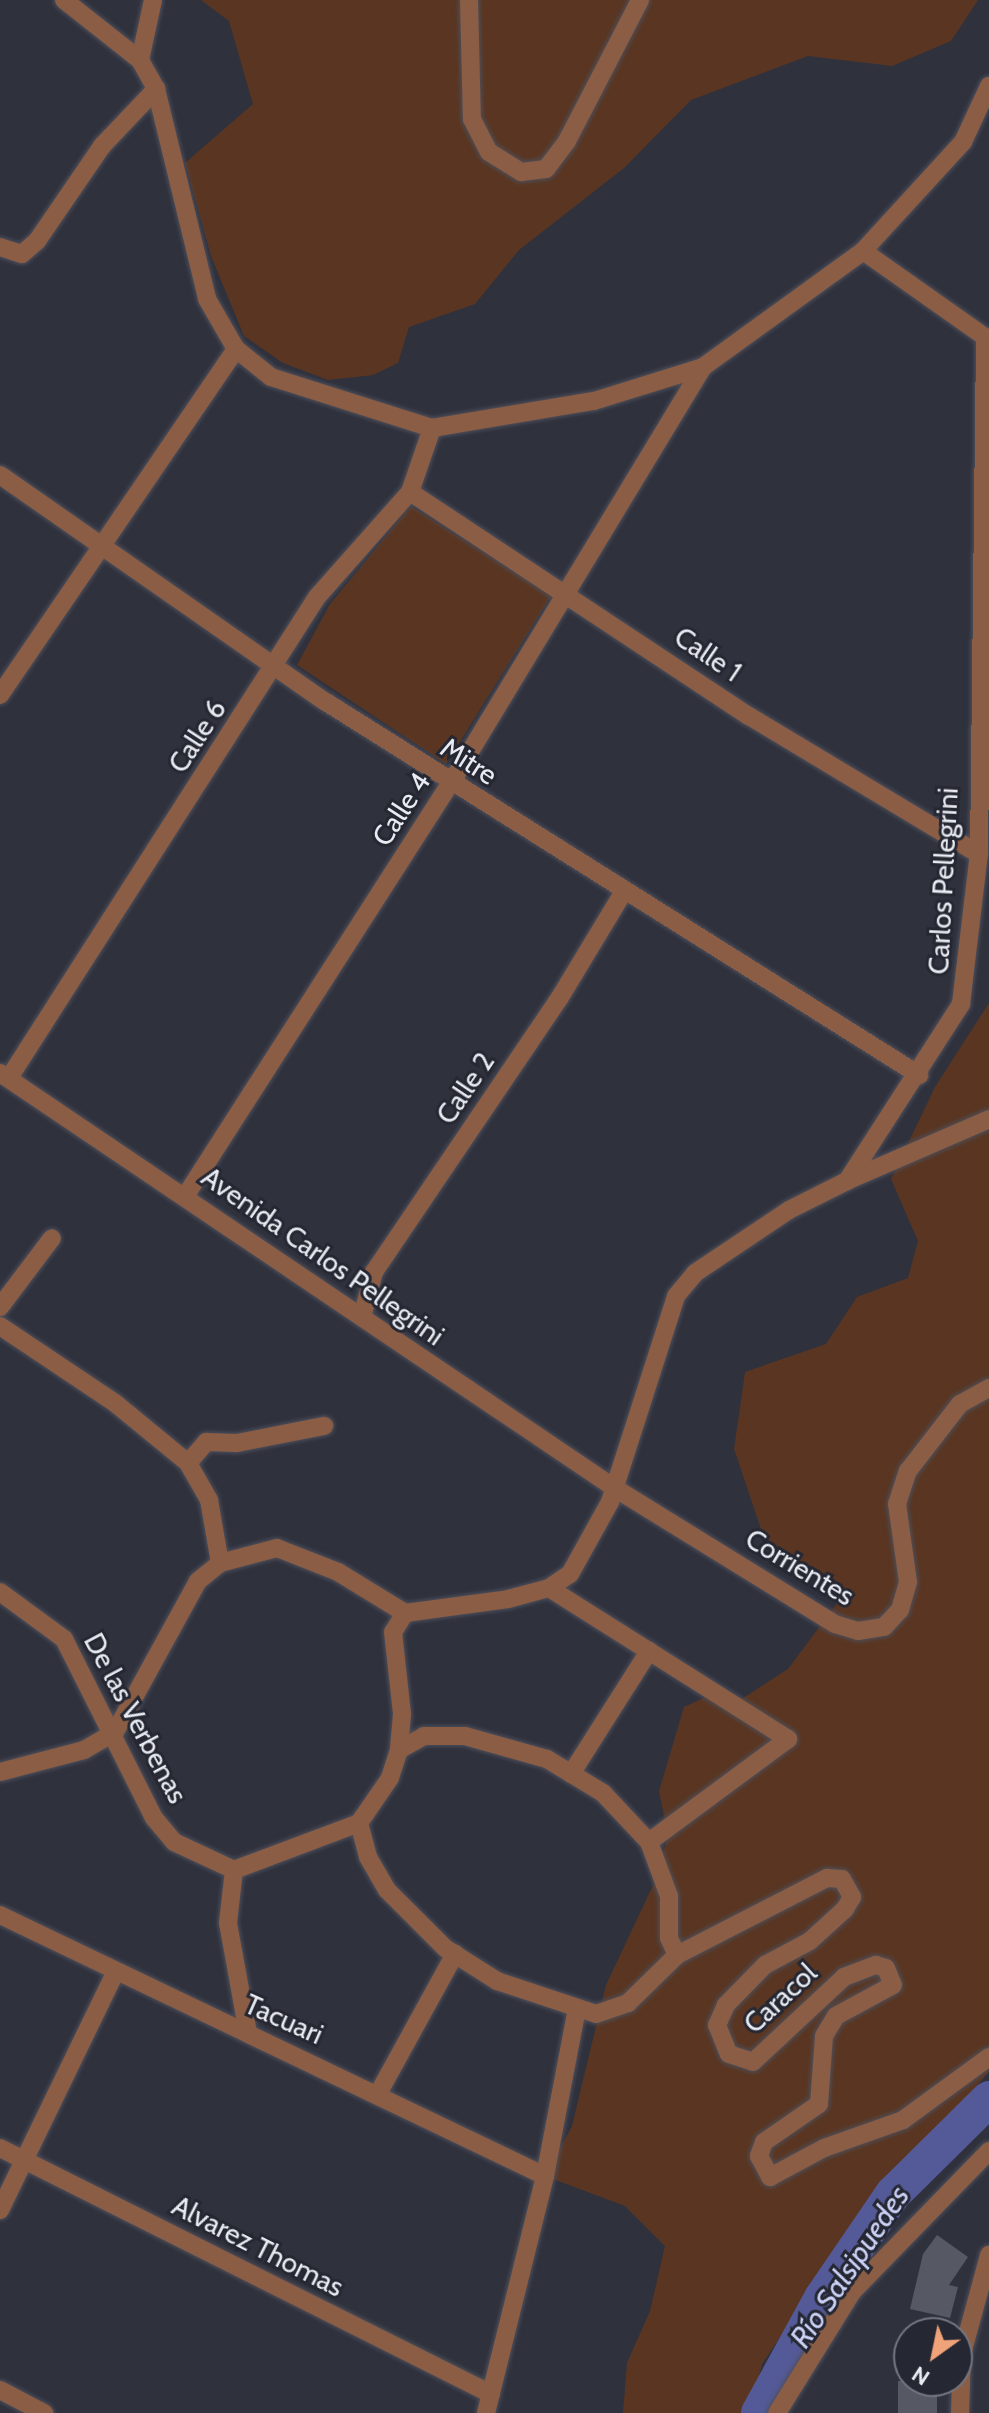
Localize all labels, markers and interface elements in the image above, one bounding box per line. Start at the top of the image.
street label: Calle 1 [668,620,748,688]
street label: Calle 6 [161,693,233,779]
street label: Mitre [434,730,504,792]
street label: Calle 4 [365,766,437,852]
street label: Carlos Pellegrini [921,787,965,975]
street label: Calle 2 [429,1046,501,1130]
street label: Avenida Carlos Pellegrini [195,1160,451,1352]
street label: Corrientes [740,1521,860,1613]
street label: De las Verbenas [77,1627,195,1809]
street label: Caracol [737,1956,823,2040]
street label: Tacuari [240,1987,328,2051]
water label: Río Salsipuedes [783,2179,917,2355]
street label: Alvarez Thomas [167,2188,349,2304]
north arrow [893,2317,973,2397]
text: N [907,2360,935,2391]

